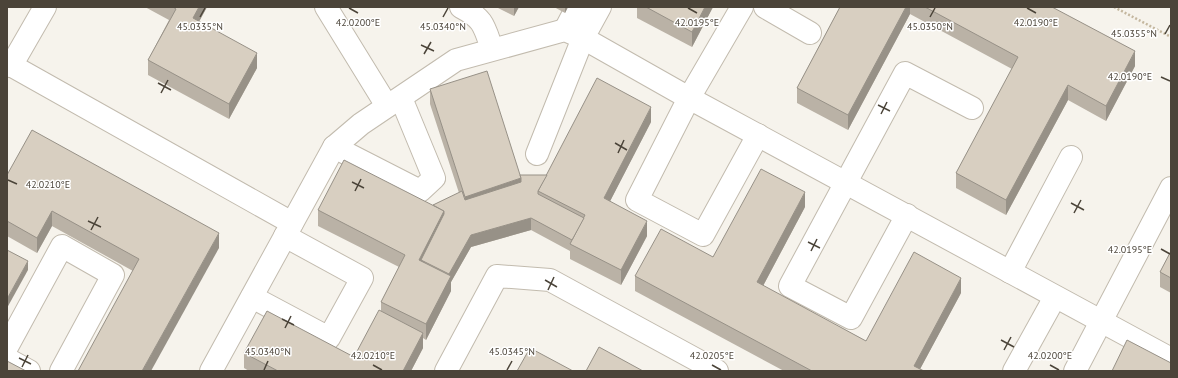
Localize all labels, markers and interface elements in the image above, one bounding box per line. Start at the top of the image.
text: 42.0200°E [336,16,380,29]
text: 42.0195°E [675,16,719,29]
text: 42.0190°E [1014,16,1058,29]
text: 45.0335°N [177,20,223,33]
text: 45.0340°N [420,20,466,33]
text: 45.0350°N [907,20,953,33]
text: 45.0355°N [1111,27,1157,40]
text: 42.0190°E [1108,70,1152,83]
text: 42.0210°E [26,178,70,191]
text: 42.0195°E [1108,243,1152,256]
text: 45.0340°N [245,345,291,358]
text: 45.0345°N [489,345,535,358]
text: 42.0210°E [351,349,395,362]
text: 42.0205°E [690,349,734,362]
text: 42.0200°E [1028,349,1072,362]

